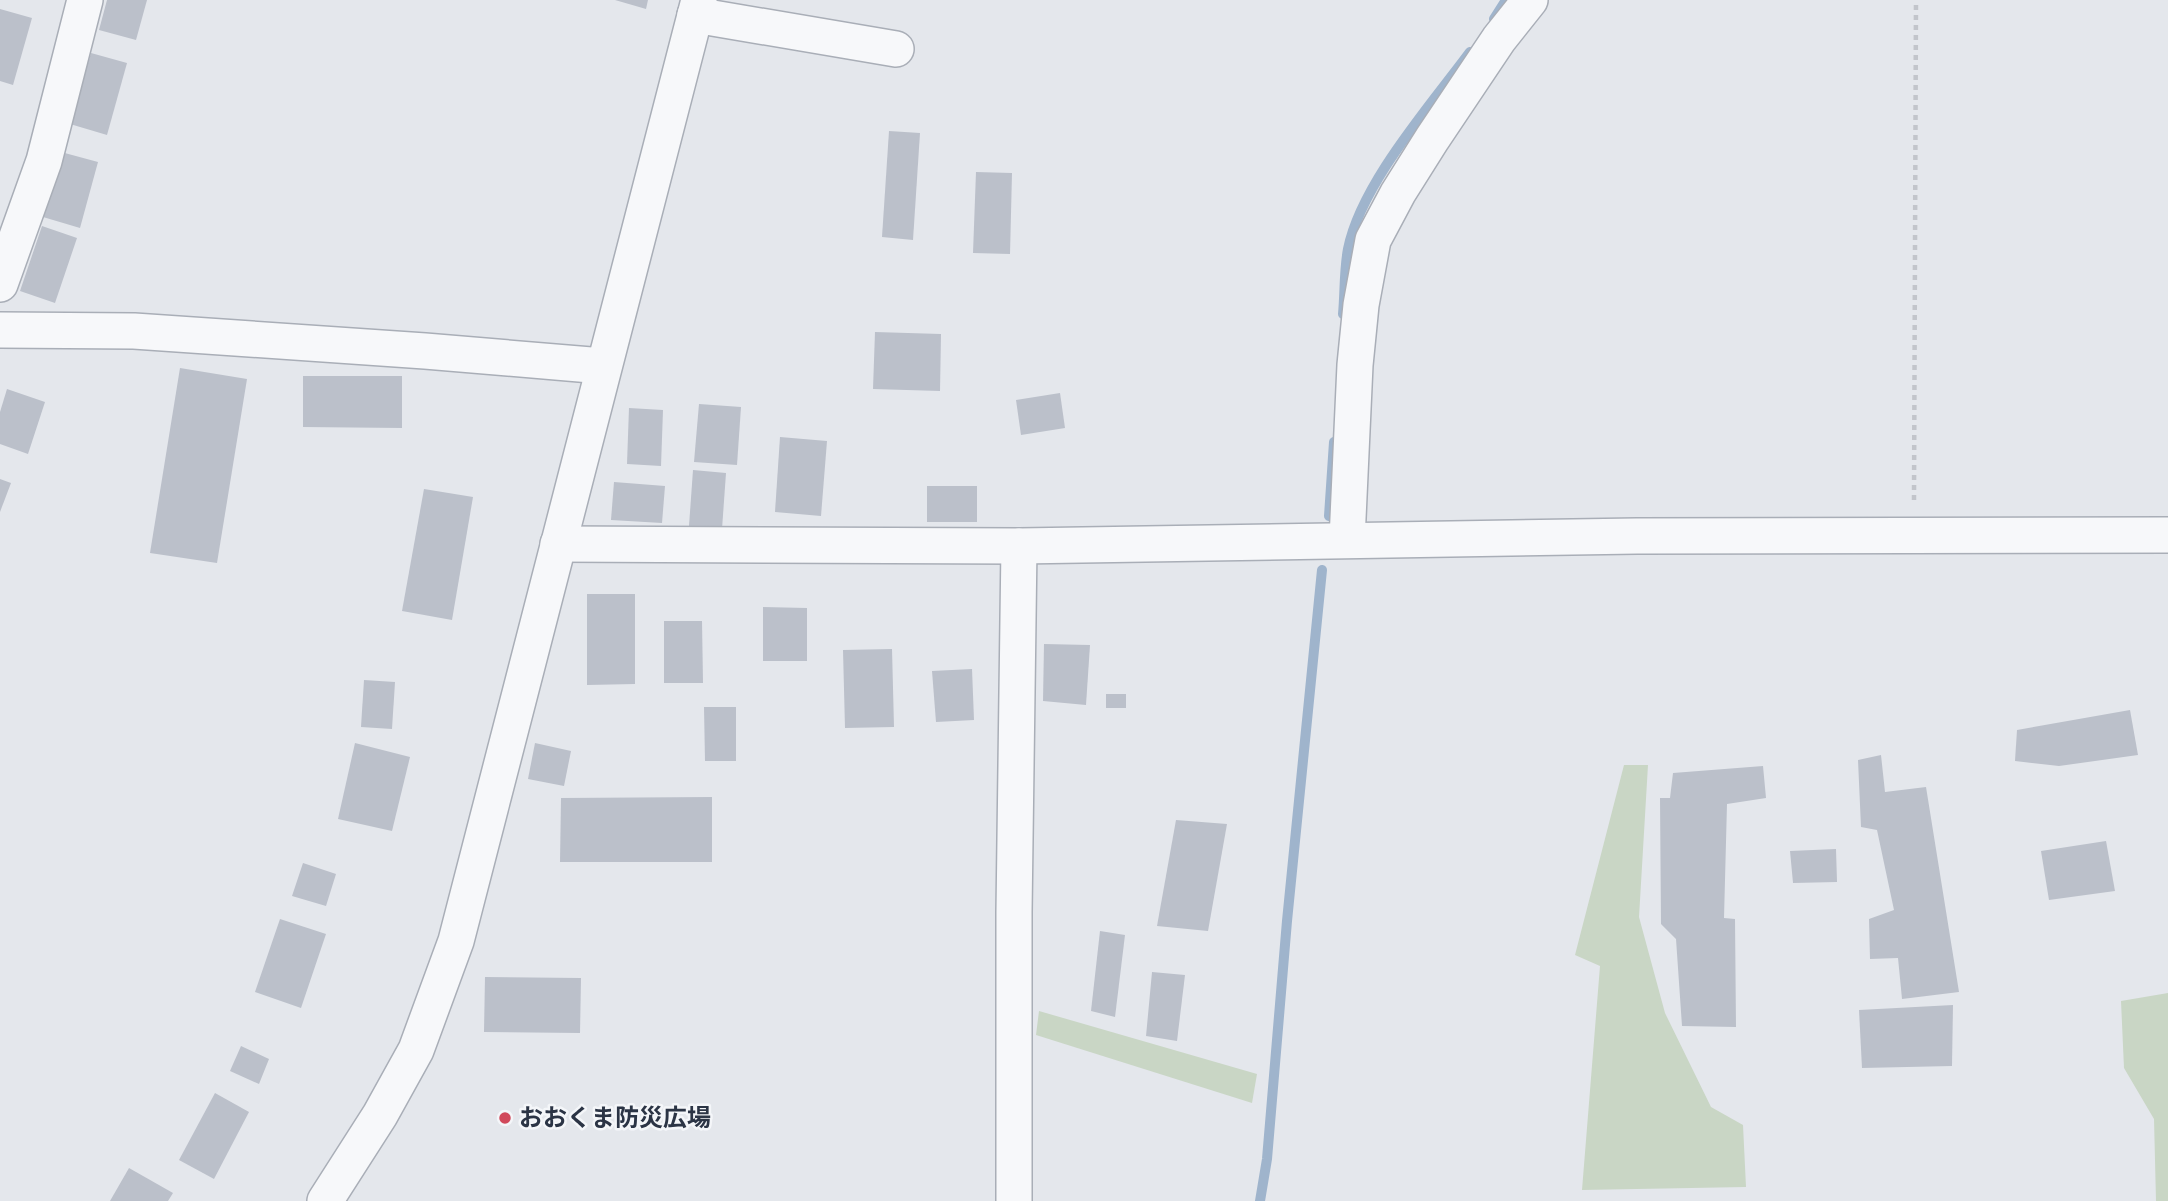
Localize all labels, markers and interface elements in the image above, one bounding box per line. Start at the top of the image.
place label: おおくま防災広場 [519,1103,711,1132]
marker: おおくま防災広場 [497,1110,513,1126]

